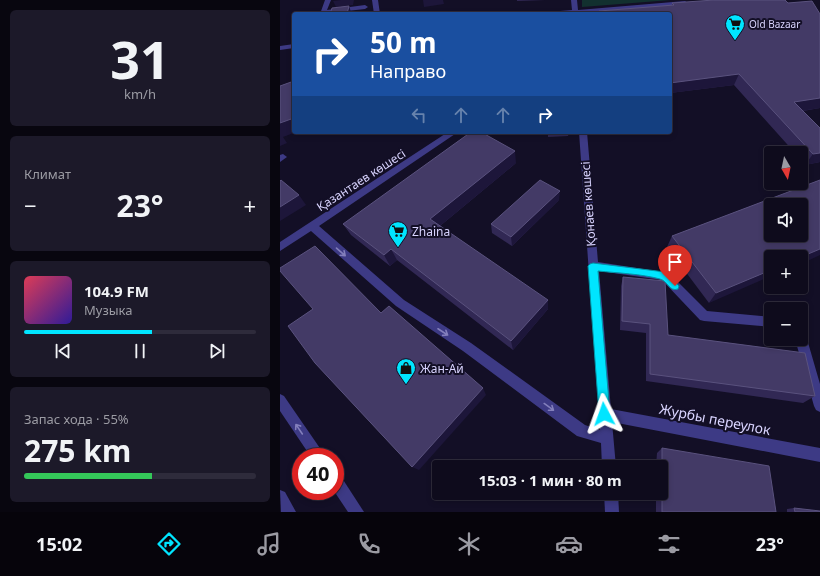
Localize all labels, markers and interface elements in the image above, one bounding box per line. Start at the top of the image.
supermarket icon: Old Bazaar [724,13,746,41]
place label: Old Bazaar [749,17,800,31]
text: 31 [110,23,170,94]
text: 50 m [370,23,437,61]
icon: right [304,28,356,80]
text: Направо [370,59,446,83]
text: km/h [124,85,156,103]
icon: left [408,104,430,126]
icon: ahead [450,104,472,126]
icon: ahead [492,104,514,126]
icon: right [534,104,556,126]
street label: Қазантаев көшесі [313,145,409,215]
north arrow [764,146,808,190]
map controls [764,146,808,346]
street label: Қонаев көшесі [577,161,599,247]
text: Климат [24,165,71,183]
text: 23° [116,185,164,226]
text: − [24,190,37,220]
text: + [243,190,256,220]
button: sound [764,198,808,242]
supermarket icon: Zhaina [387,220,409,248]
place label: Zhaina [412,223,450,240]
pin [658,245,692,286]
one-way arrow [336,247,346,257]
button: + [764,250,808,294]
icon: arrive [664,251,686,273]
text: 104.9 FM [84,281,149,301]
text: Музыка [84,301,133,319]
button: − [764,302,808,346]
one-way arrow [438,328,449,336]
icon: previous [52,340,74,362]
icon: pause [129,340,151,362]
icon: next [206,340,228,362]
shop icon: Жан-Ай [395,357,417,385]
place label: Жан-Ай [420,360,464,377]
position arrow [583,393,625,435]
street label: Журбы переулок [658,399,773,439]
one-way arrow [544,403,555,411]
text: Запас хода · 55% [24,410,129,428]
one-way arrow [295,423,304,434]
text: 275 km [24,430,131,471]
speed limit sign: 40 [292,448,344,500]
text: 15:03 · 1 мин · 80 m [478,470,622,490]
icon: directions [155,530,183,558]
icon: music [255,530,283,558]
icon: phone [355,530,383,558]
icon: climate [455,530,483,558]
icon: car [555,530,583,558]
icon: filters [655,530,683,558]
text: 15:02 [36,532,82,556]
text: 23° [756,532,784,556]

